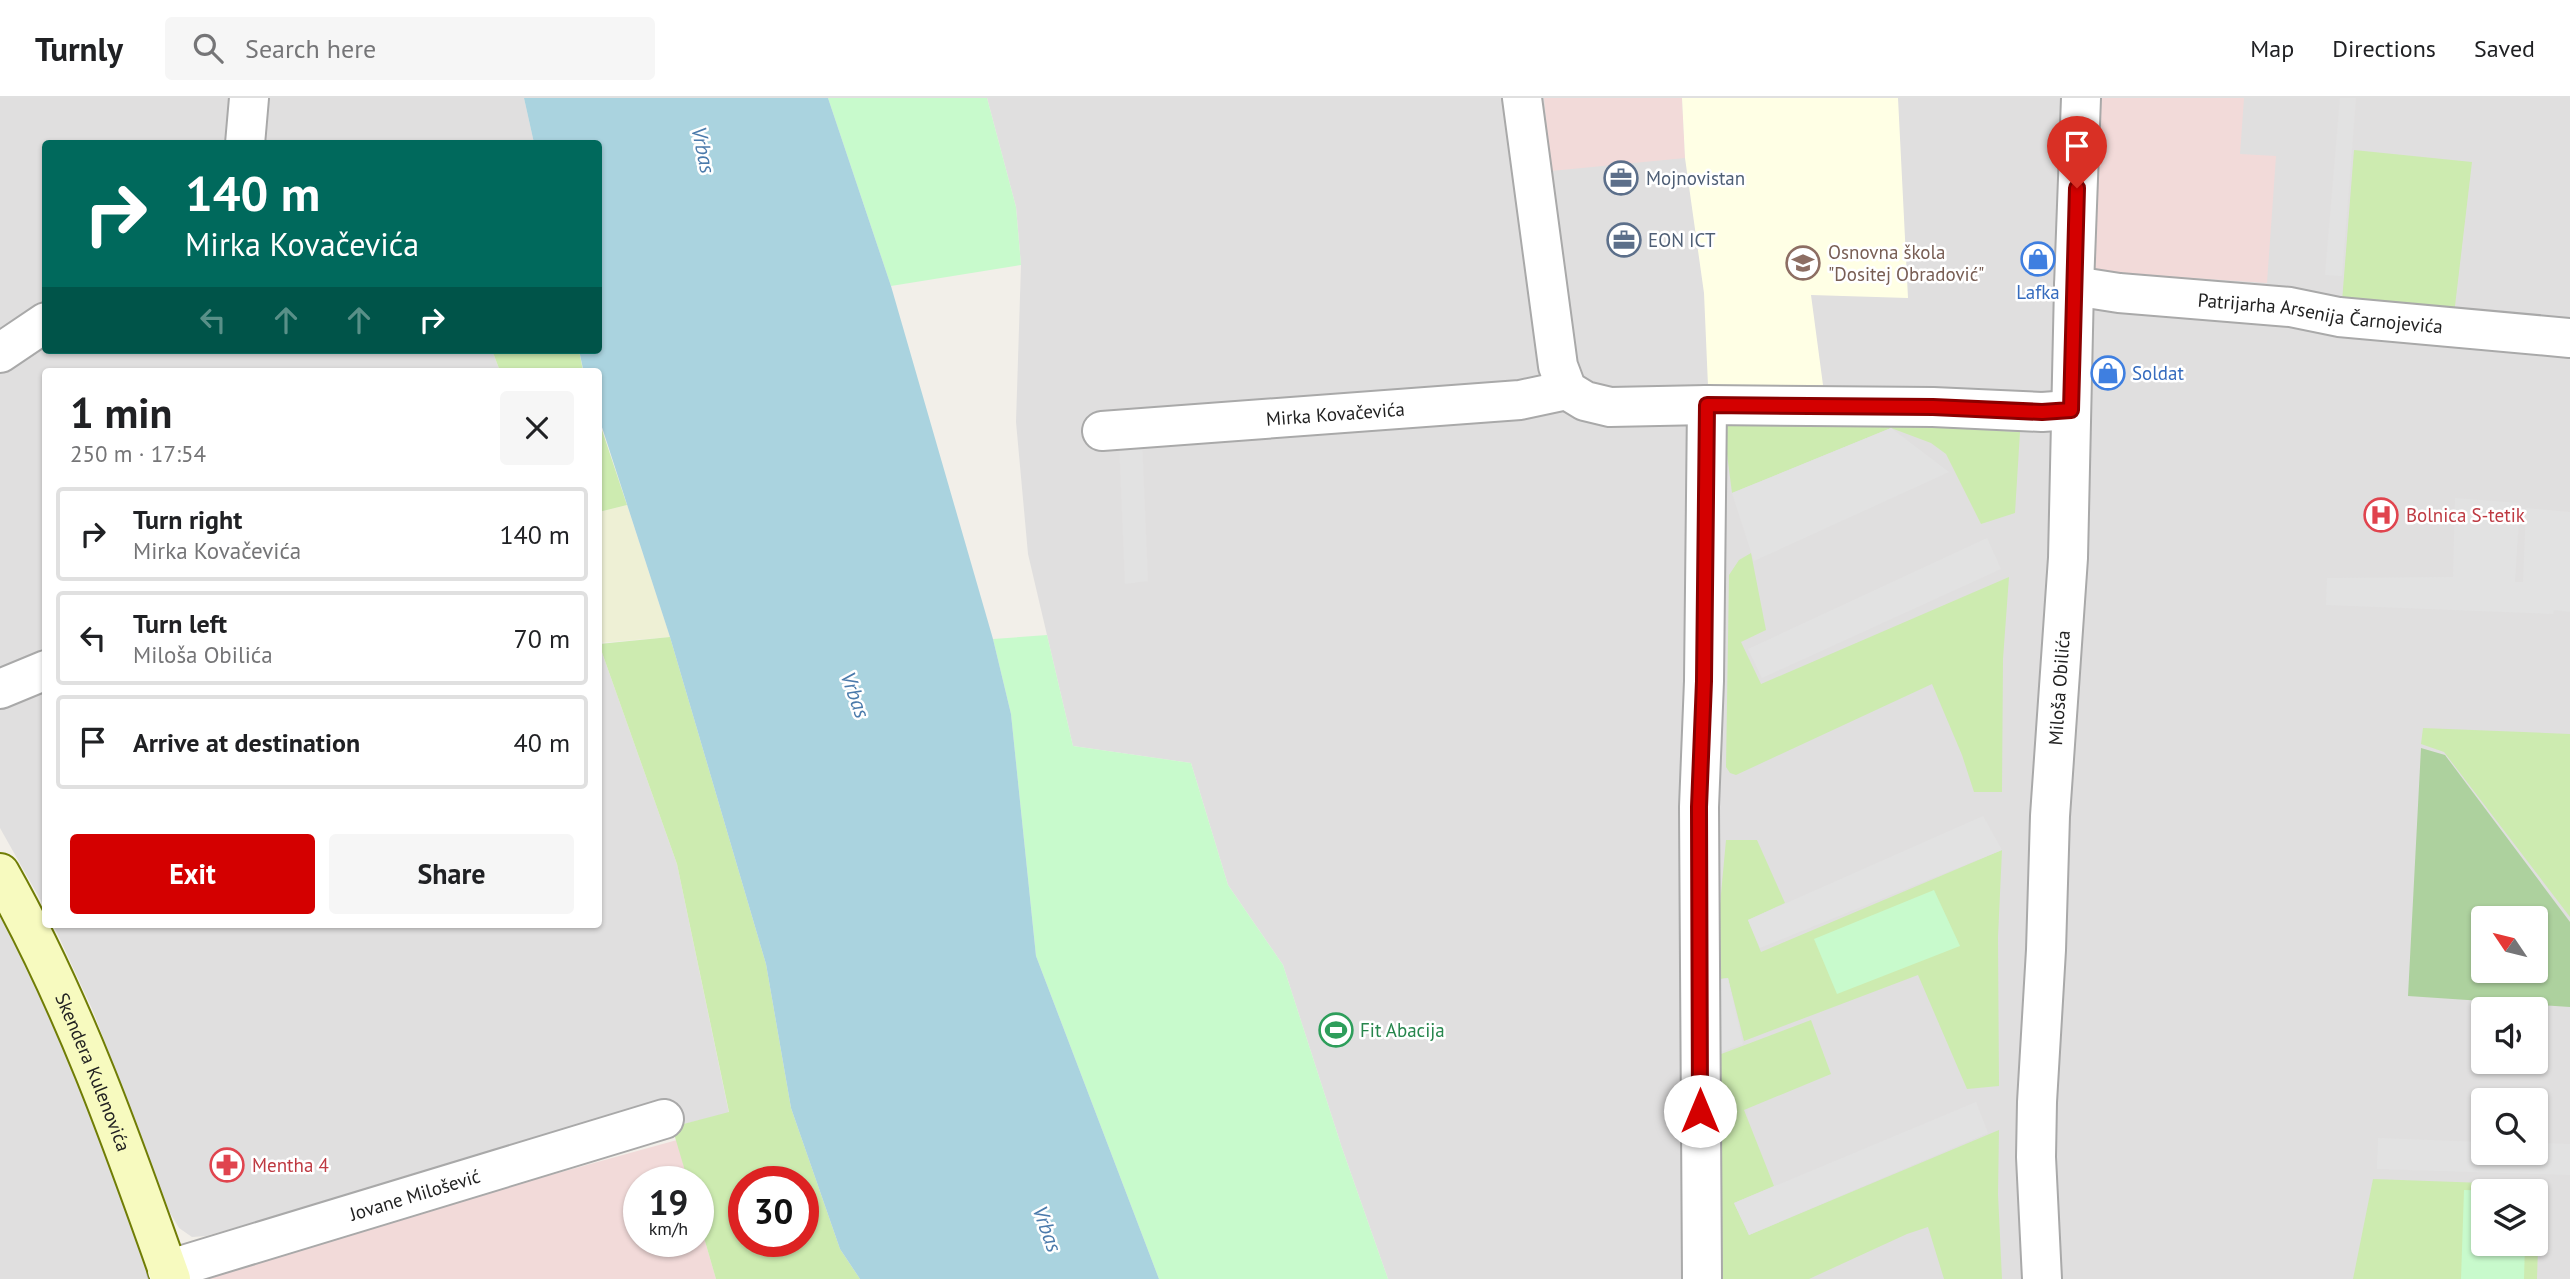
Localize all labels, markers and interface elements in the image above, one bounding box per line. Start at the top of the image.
search box [165,17,655,80]
text: Turnly [35,27,123,70]
icon: search [189,29,227,67]
text: Search here [245,32,376,65]
text: Map [2250,33,2294,64]
text: Directions [2332,33,2436,64]
text: Saved [2474,33,2535,64]
pin [2047,116,2107,188]
water label: Vrbas [685,124,722,176]
icon: arrive [2058,127,2096,165]
office icon: Mojnovistan [1602,159,1640,197]
text: 140 m [185,161,320,225]
place label: Mojnovistan [1646,166,1745,190]
icon: right [70,168,161,259]
office icon: EON ICT [1605,221,1643,259]
text: Mirka Kovačevića [185,223,419,265]
place label: EON ICT [1648,228,1716,252]
place label: Osnovna škola "Dositej Obradović" [1828,240,1984,286]
shop icon: Lafka [2019,240,2057,278]
school or university icon: Osnovna škola "Dositej Obradović" [1784,244,1822,282]
place label: Lafka [2016,280,2060,304]
street label: Patrijarha Arsenija Čarnojevića [2197,287,2444,338]
icon: left [194,301,232,339]
icon: ahead [267,301,305,339]
icon: ahead [340,301,378,339]
icon: right [413,301,451,339]
shop icon: Soldat [2089,354,2127,392]
place label: Soldat [2132,361,2184,385]
text: 1 min [70,385,172,440]
button: close [500,391,574,465]
street label: Mirka Kovačevića [1265,397,1406,431]
text: 250 m · 17:54 [70,439,206,468]
hospital icon: Bolnica S-tetik [2362,496,2400,534]
text: Turn right [133,503,242,536]
place label: Bolnica S-tetik [2406,503,2525,527]
icon: right [74,515,112,553]
text: 140 m [499,518,570,551]
text: Mirka Kovačevića [133,536,301,565]
text: Turn left [133,607,227,640]
icon: left [74,619,112,657]
text: 70 m [514,622,570,655]
street label: Miloša Obilića [2043,629,2075,746]
text: Miloša Obilića [133,640,273,669]
water label: Vrbas [835,668,876,722]
icon: arrive [74,723,112,761]
text: Arrive at destination [133,726,360,759]
text: 40 m [514,726,570,759]
button: Exit [70,834,315,914]
button: Share [329,834,574,914]
north arrow [2471,906,2548,984]
map controls [2471,906,2548,1256]
street label: Skendera Kulenovića [50,989,136,1155]
button: sound [2471,997,2548,1074]
sports icon: Fit Abacija [1317,1011,1355,1049]
place label: Fit Abacija [1360,1018,1445,1042]
position arrow [1663,1074,1737,1148]
button: search [2471,1088,2548,1165]
pharmacy icon: Mentha 4 [208,1146,246,1184]
place label: Mentha 4 [252,1153,329,1177]
street label: Jovane Milošević [346,1164,483,1226]
speed limit sign: 30 [728,1166,819,1257]
text: 19 [649,1179,688,1225]
button: layers [2471,1179,2548,1256]
water label: Vrbas [1027,1202,1068,1256]
text: km/h [649,1217,688,1240]

